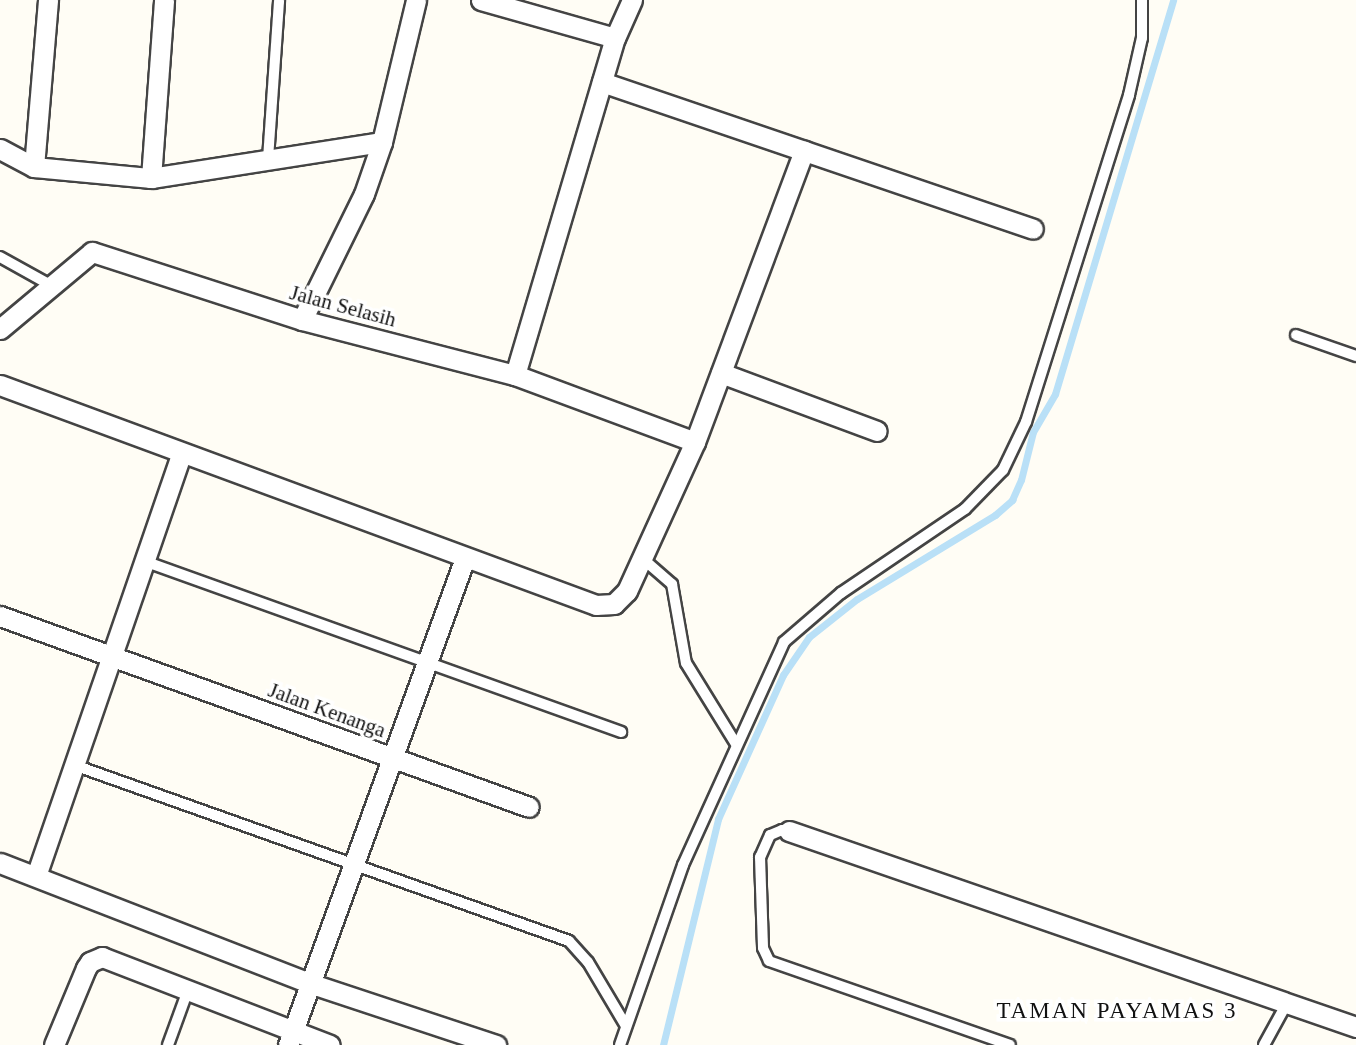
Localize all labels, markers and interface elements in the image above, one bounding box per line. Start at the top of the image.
street label: Jalan Selasih [287,280,399,332]
street label: Jalan Kenanga [265,677,389,743]
district label: TAMAN PAYAMAS 3 [998,997,1236,1025]

